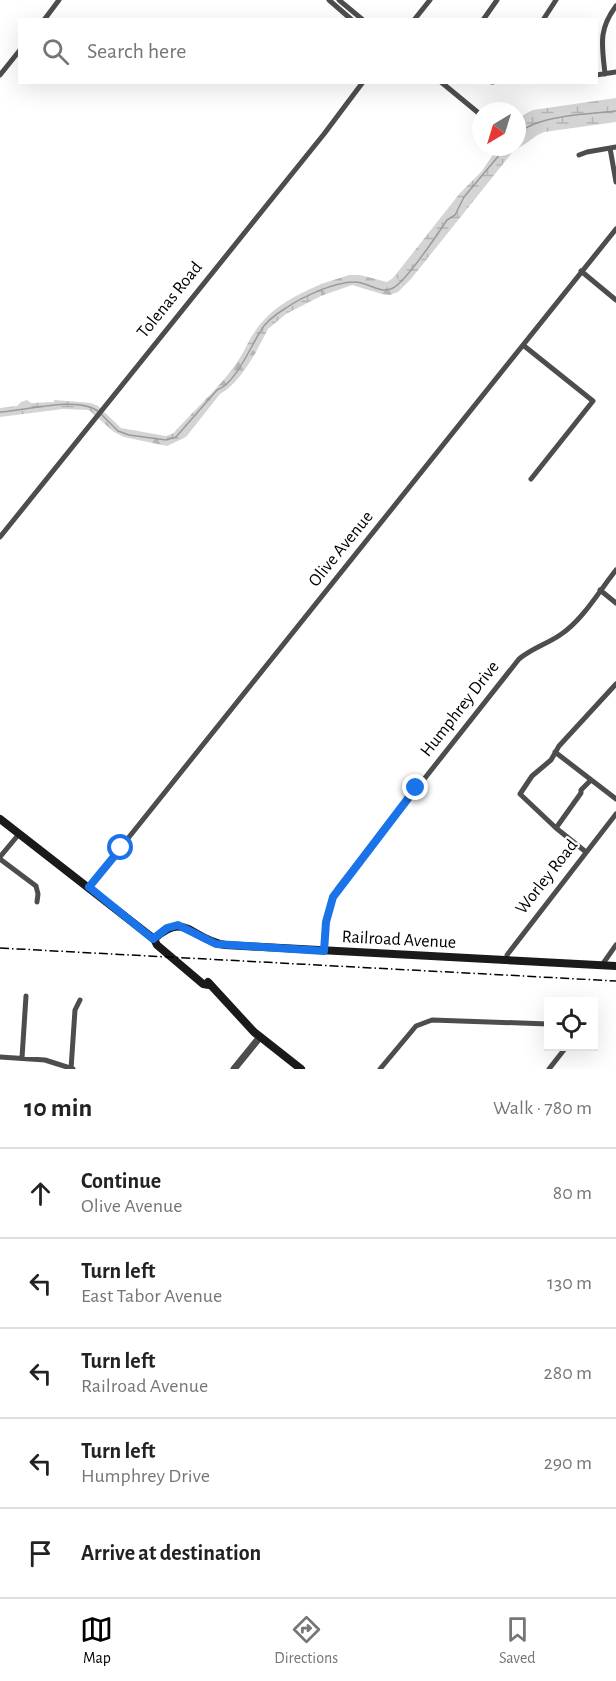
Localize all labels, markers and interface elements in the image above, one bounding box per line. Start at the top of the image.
search box [18,18,598,84]
icon: search [39,35,72,68]
text: Search here [87,40,186,62]
north arrow [472,102,526,156]
street label: Tolenas Road [134,258,206,342]
street label: Olive Avenue [305,508,377,590]
street label: Humphrey Drive [417,658,503,760]
route end [402,774,428,800]
route start [107,834,133,860]
street label: Worley Road [513,836,581,918]
street label: Railroad Avenue [341,928,457,952]
map controls [544,997,598,1051]
button: locate [544,997,598,1051]
text: 10 min [24,1095,92,1121]
text: Walk · 780 m [493,1098,592,1118]
text: Continue [81,1170,161,1192]
icon: ahead [24,1177,57,1210]
text: 80 m [553,1183,592,1203]
text: Olive Avenue [81,1196,182,1216]
text: Turn left [81,1260,155,1282]
icon: left [24,1267,57,1300]
text: 130 m [547,1273,592,1293]
text: East Tabor Avenue [81,1286,222,1306]
text: Turn left [81,1350,155,1372]
icon: left [24,1357,57,1390]
text: 280 m [544,1363,592,1383]
text: Railroad Avenue [81,1376,208,1396]
text: Turn left [81,1440,155,1462]
icon: left [24,1447,57,1480]
text: 290 m [544,1453,592,1473]
text: Humphrey Drive [81,1466,210,1486]
icon: arrive [24,1537,57,1570]
text: Arrive at destination [81,1542,261,1564]
tab: Map [80,1613,113,1668]
tab: Directions [274,1613,338,1668]
tab: Saved [499,1613,536,1668]

